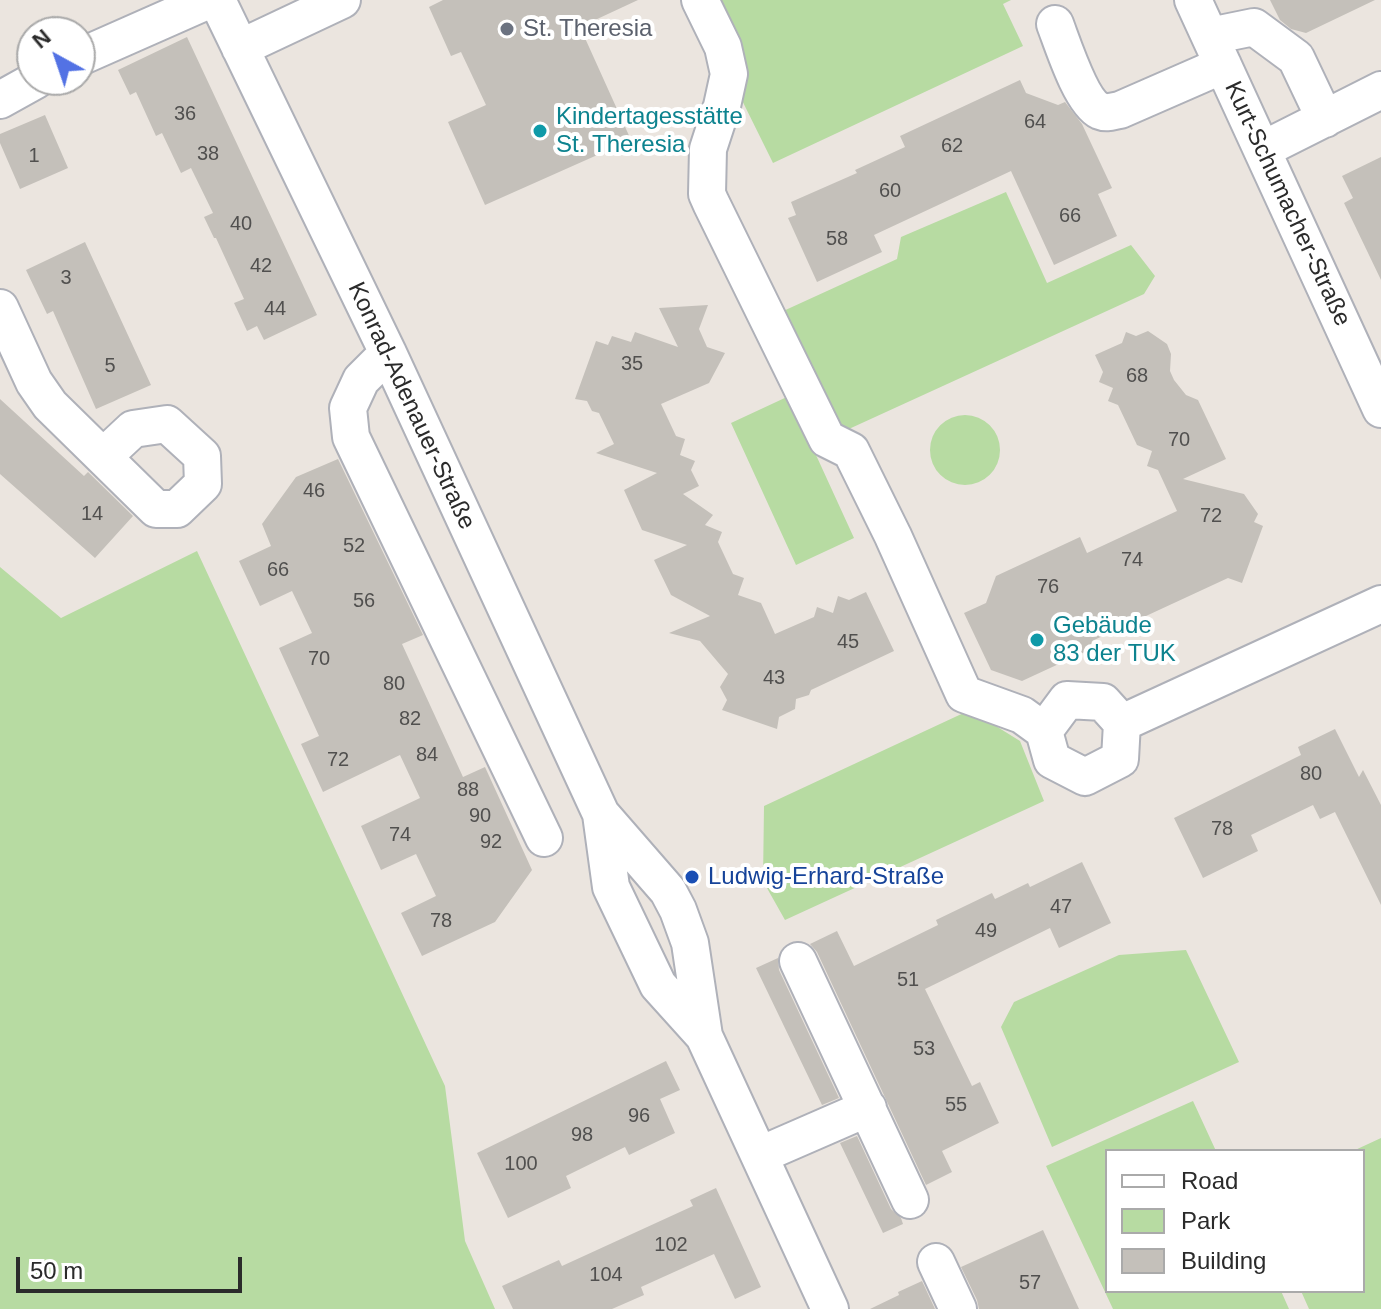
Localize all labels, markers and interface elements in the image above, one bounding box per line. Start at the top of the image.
place label: St. Theresia [523,15,652,43]
north arrow [16,16,96,96]
marker: St. Theresia [498,20,516,38]
text: N [27,24,56,53]
street label: Kurt-Schumacher-Straße [1218,77,1356,331]
house number: 36 [174,102,196,126]
place label: Kindertagesstätte St. Theresia [556,103,743,159]
house number: 64 [1024,110,1046,134]
marker: Kindertagesstätte St. Theresia [531,122,549,140]
house number: 62 [941,134,963,158]
house number: 38 [197,142,219,166]
house number: 1 [28,144,40,168]
house number: 60 [879,179,901,203]
house number: 66 [1059,204,1081,228]
house number: 40 [230,212,252,236]
house number: 58 [826,227,848,251]
house number: 42 [250,254,272,278]
house number: 3 [60,266,72,290]
street label: Konrad-Adenauer-Straße [341,278,481,534]
house number: 44 [264,297,286,321]
house number: 35 [621,352,643,376]
house number: 5 [104,354,116,378]
house number: 68 [1126,364,1148,388]
house number: 70 [1168,428,1190,452]
house number: 46 [303,479,325,503]
house number: 14 [81,502,103,526]
house number: 72 [1200,504,1222,528]
house number: 52 [343,534,365,558]
house number: 74 [1121,548,1143,572]
house number: 66 [267,558,289,582]
house number: 76 [1037,575,1059,599]
house number: 56 [353,589,375,613]
place label: Gebäude 83 der TUK [1053,612,1176,668]
house number: 45 [837,630,859,654]
marker: Gebäude 83 der TUK [1028,631,1046,649]
house number: 70 [308,647,330,671]
house number: 43 [763,666,785,690]
house number: 80 [383,672,405,696]
house number: 82 [399,707,421,731]
house number: 84 [416,743,438,767]
house number: 72 [327,748,349,772]
house number: 80 [1300,762,1322,786]
house number: 88 [457,778,479,802]
house number: 90 [469,804,491,828]
house number: 78 [1211,817,1233,841]
house number: 74 [389,823,411,847]
house number: 92 [480,830,502,854]
place label: Ludwig-Erhard-Straße [708,863,944,891]
marker: Ludwig-Erhard-Straße [683,868,701,886]
house number: 47 [1050,895,1072,919]
house number: 78 [430,909,452,933]
house number: 49 [975,919,997,943]
house number: 51 [897,968,919,992]
house number: 53 [913,1037,935,1061]
house number: 55 [945,1093,967,1117]
house number: 96 [628,1104,650,1128]
house number: 98 [571,1123,593,1147]
legend [1105,1149,1365,1293]
house number: 100 [504,1152,538,1176]
text: Road [1181,1167,1238,1194]
text: Park [1181,1207,1230,1234]
house number: 102 [654,1233,688,1257]
scale bar [20,1241,246,1291]
text: Building [1181,1247,1266,1274]
text: 50 m [30,1257,83,1284]
house number: 104 [589,1263,623,1287]
house number: 57 [1019,1271,1041,1295]

